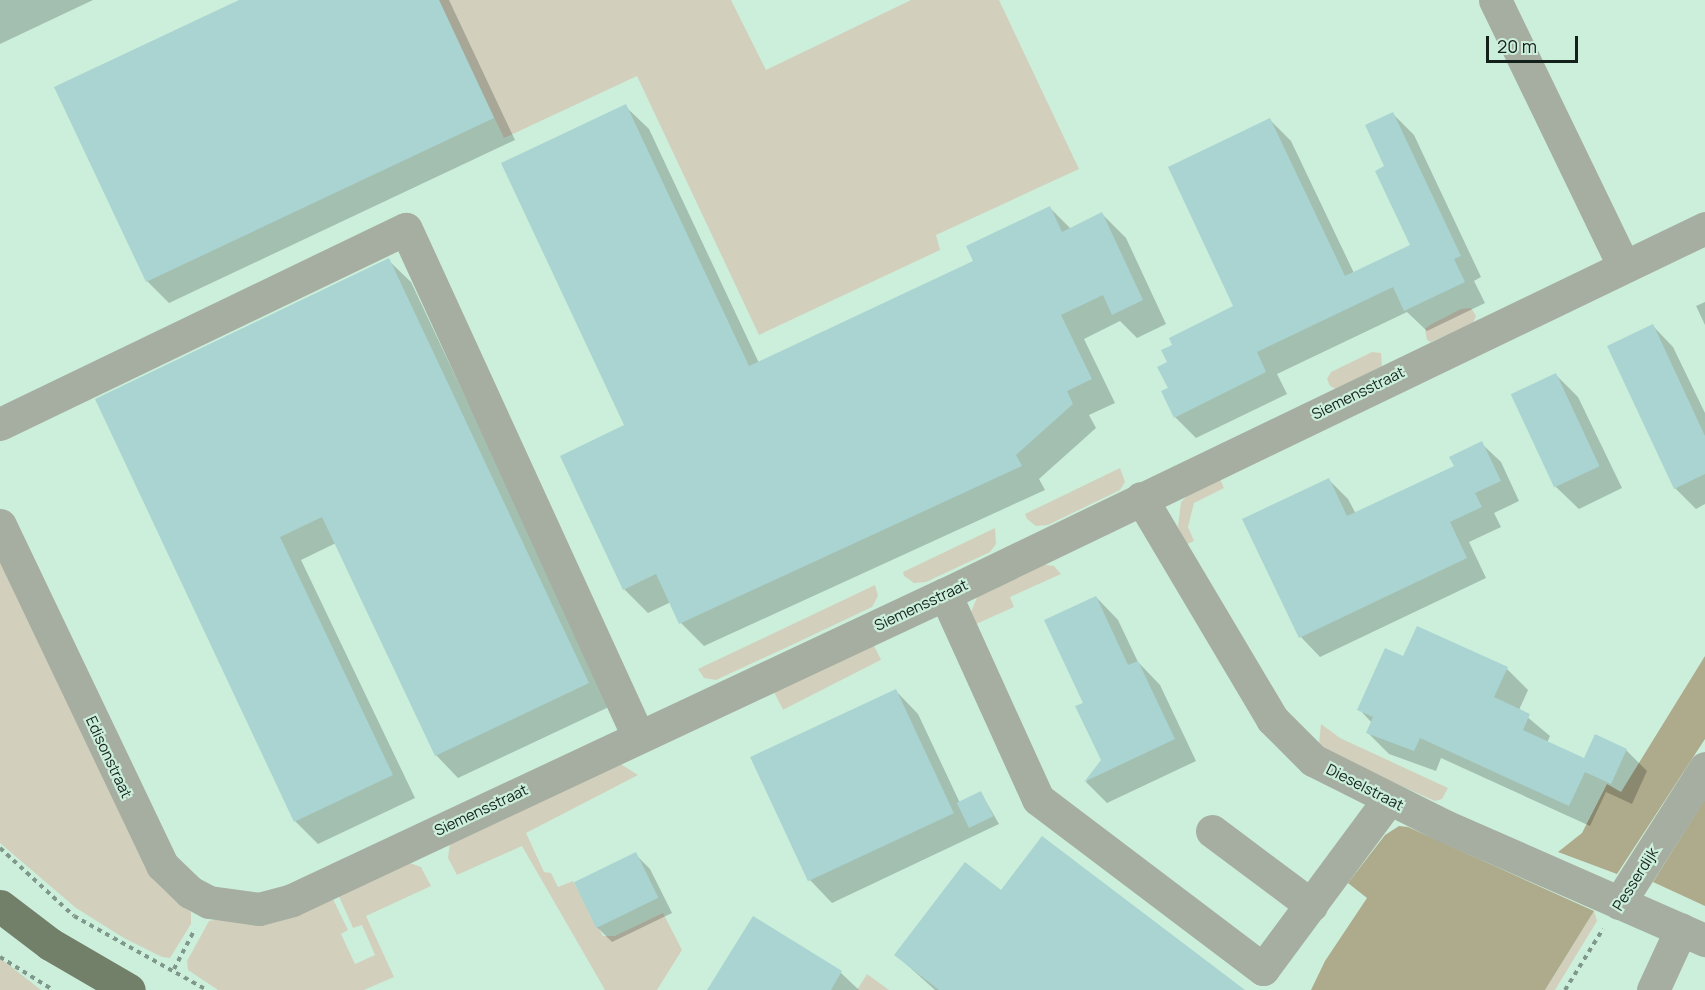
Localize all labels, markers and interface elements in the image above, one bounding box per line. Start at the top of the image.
scale bar [1489,24,1580,62]
text: 20 m [1497,34,1537,58]
street label: Siemensstraat [1309,363,1407,423]
street label: Siemensstraat [871,576,971,634]
street label: Edisonstraat [82,713,136,801]
street label: Dieselstraat [1323,760,1407,814]
street label: Siemensstraat [431,781,531,839]
street label: Pesserdijk [1609,844,1661,914]

